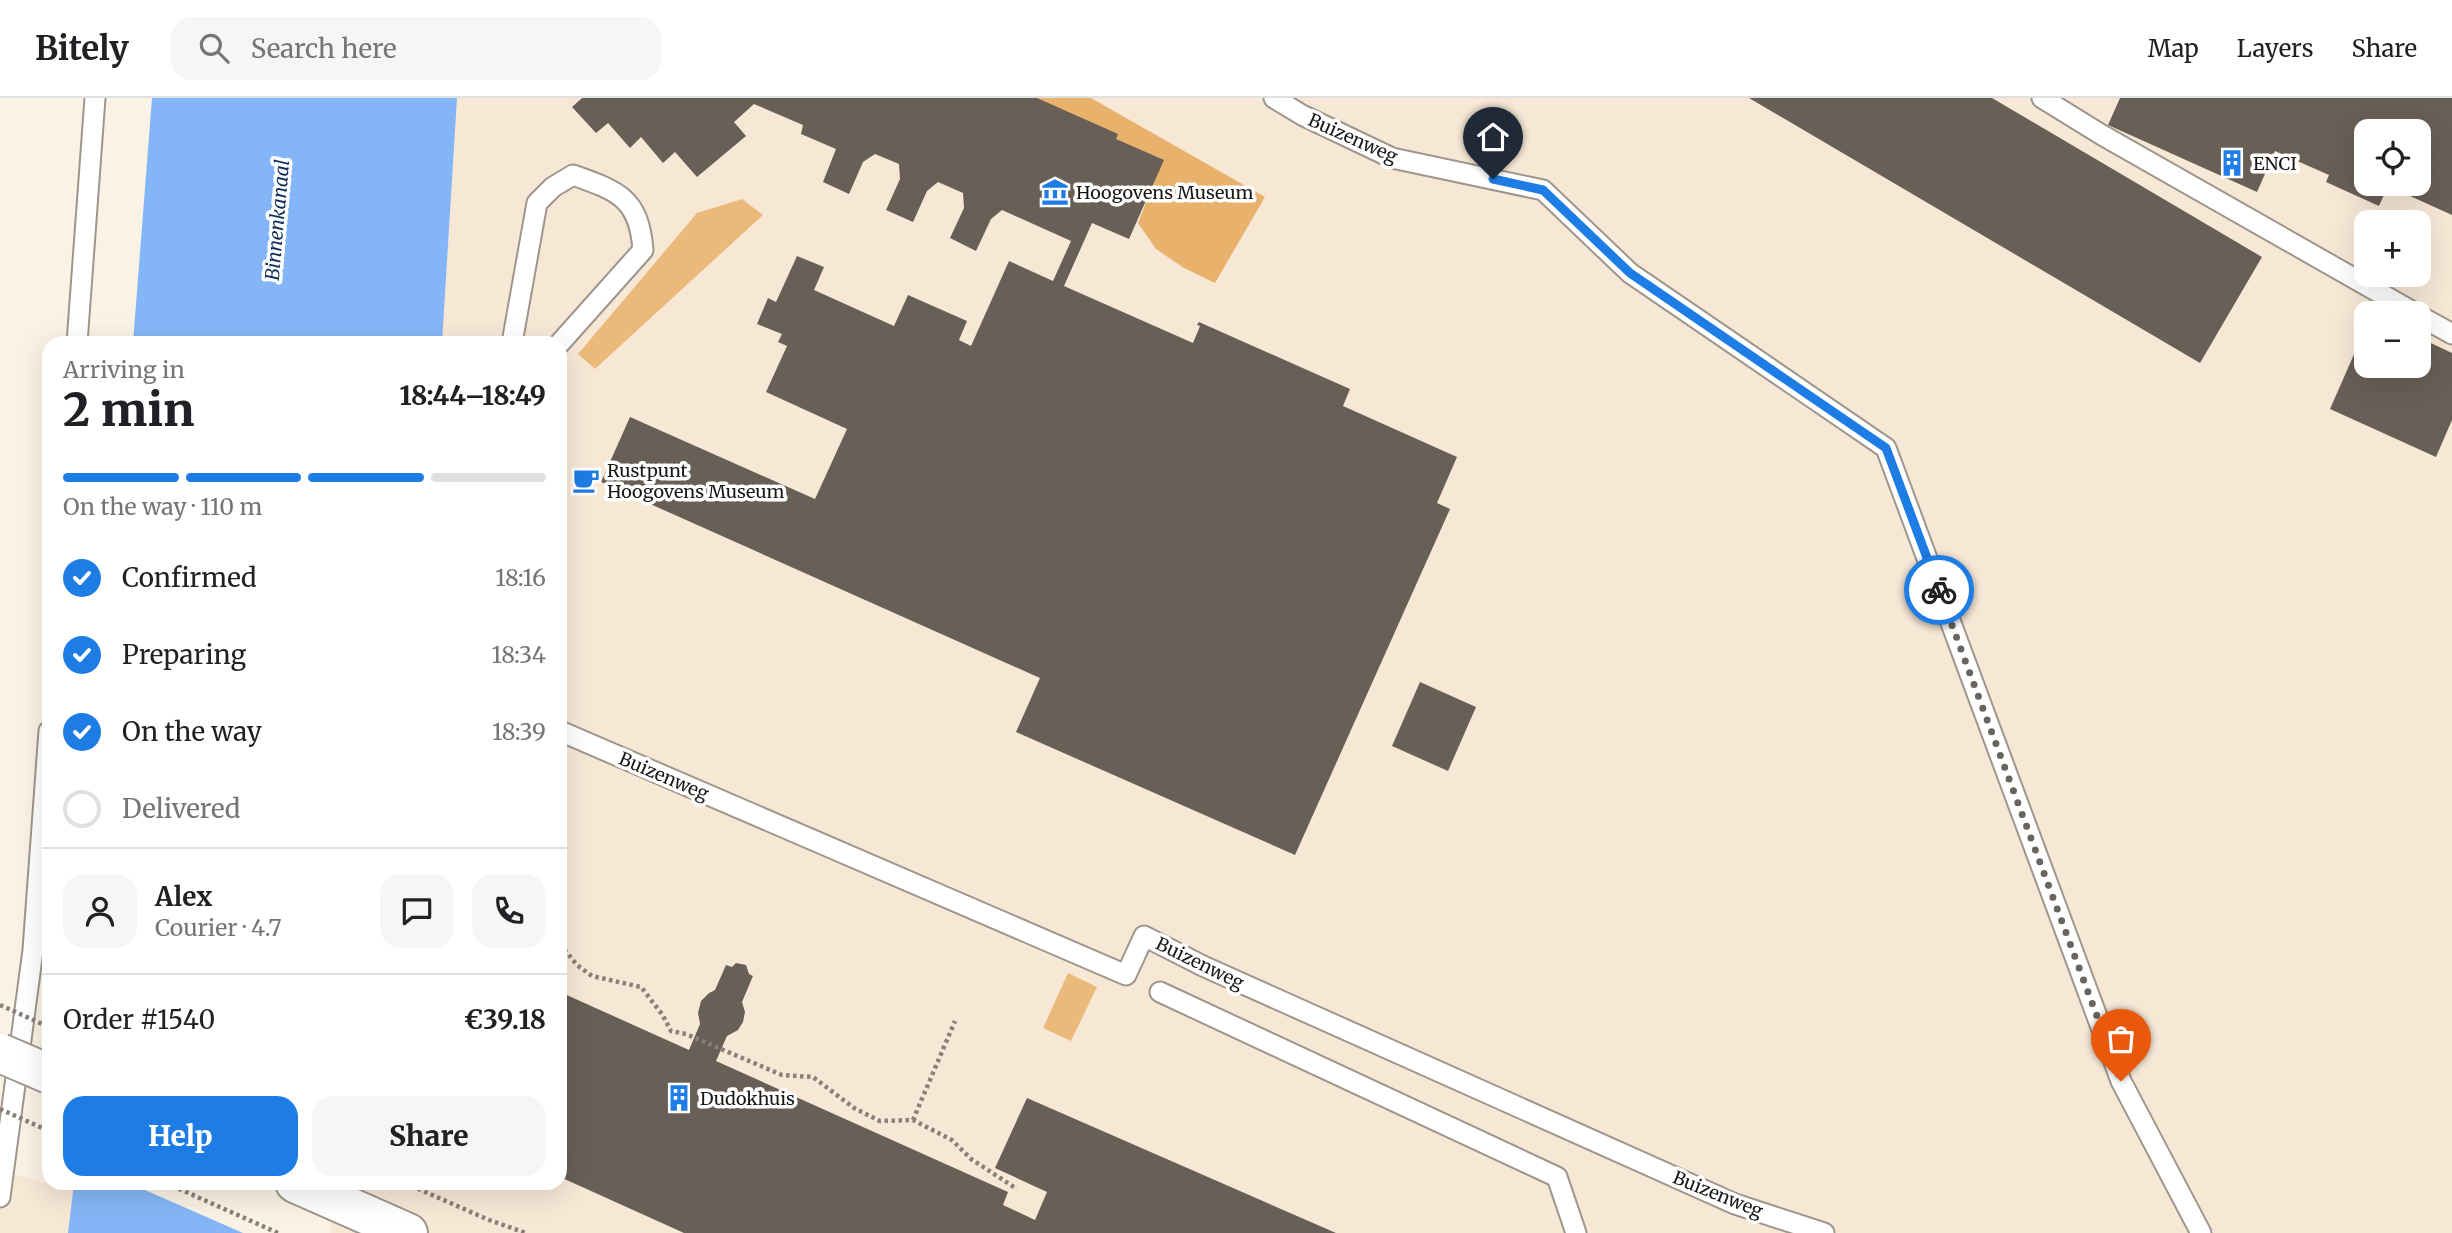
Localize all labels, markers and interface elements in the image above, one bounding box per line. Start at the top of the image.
search box [171,17,661,80]
text: Bitely [35,28,129,69]
icon: search [195,29,233,67]
text: Search here [251,32,397,65]
text: Map [2148,33,2199,64]
text: Layers [2237,33,2313,64]
text: Share [2351,33,2417,64]
pin [1463,107,1523,179]
street label: Buizenweg [1305,108,1401,168]
icon: home [1474,118,1512,156]
map controls [2354,119,2431,378]
button: locate [2354,119,2431,196]
building icon: ENCI [2217,148,2247,178]
place label: ENCI [2253,152,2297,175]
water label: Binnenkanaal [260,159,294,281]
museum icon: Hoogovens Museum [1040,177,1070,207]
place label: Hoogovens Museum [1076,181,1253,204]
button: + [2354,210,2431,287]
button: − [2354,301,2431,378]
text: Arriving in [63,355,185,384]
text: 18:44–18:49 [400,379,546,412]
text: 2 min [63,381,195,439]
place label: Rustpunt Hoogovens Museum [607,459,784,503]
cafe icon: Rustpunt Hoogovens Museum [571,465,601,495]
text: On the way · 110 m [63,492,262,521]
courier [1904,555,1974,625]
icon: check [63,559,101,597]
text: Confirmed [122,561,257,594]
text: 18:16 [495,563,546,592]
icon: bike [1920,571,1958,609]
icon: check [63,636,101,674]
text: Preparing [122,638,246,671]
text: 18:34 [491,640,546,669]
icon: check [63,713,101,751]
text: On the way [122,715,262,748]
text: 18:39 [492,717,546,746]
street label: Buizenweg [616,747,712,805]
text: Delivered [122,792,241,825]
button: person [63,874,137,948]
button: chat [380,874,454,948]
button: phone [472,874,546,948]
text: Alex [155,880,212,913]
text: Courier · 4.7 [155,913,282,942]
street label: Buizenweg [1152,932,1248,994]
text: Order #1540 [63,1003,215,1036]
text: €39.18 [464,1003,546,1036]
pin [2091,1009,2151,1081]
icon: bag [2102,1020,2140,1058]
building icon: Dudokhuis [664,1083,694,1113]
place label: Dudokhuis [700,1087,795,1110]
button: Help [63,1096,298,1176]
button: Share [312,1096,546,1176]
street label: Buizenweg [1670,1165,1767,1223]

